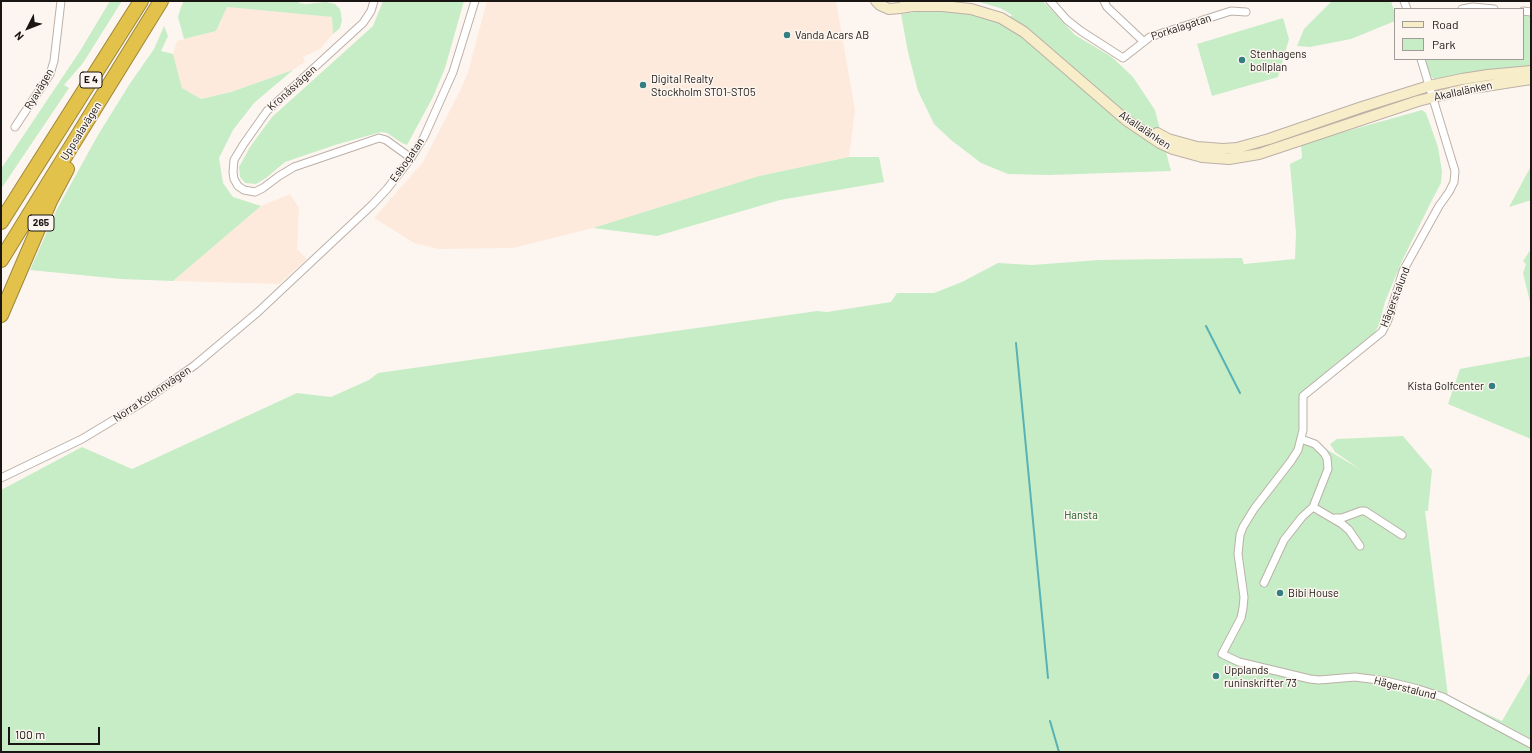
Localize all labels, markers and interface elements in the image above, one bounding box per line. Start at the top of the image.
north arrow [8,8,48,48]
legend [1394,8,1524,60]
street label: Porkalagatan [1149,11,1213,43]
text: Road [1432,17,1459,31]
place label: Vanda Acars AB [795,28,869,42]
text: N [11,29,26,43]
marker: Vanda Acars AB [782,30,792,40]
text: Park [1432,37,1456,51]
place label: Stenhagens bollplan [1250,47,1307,73]
marker: Stenhagens bollplan [1237,55,1247,65]
street label: Kronåsvägen [265,63,319,113]
street label: Ryavägen [22,66,56,112]
road number: E 4 [80,72,102,88]
place label: Digital Realty Stockholm STO1-STO5 [651,72,756,98]
street label: Akallalänken [1433,78,1493,104]
marker: Digital Realty Stockholm STO1-STO5 [638,80,648,90]
street label: Uppsalavägen [58,99,104,163]
street label: Akallalänken [1117,108,1173,152]
street label: Esbogatan [387,135,427,185]
road number: 265 [28,215,54,231]
street label: Hägerstalund [1377,265,1413,329]
street label: Norra Kolonnvägen [111,363,193,425]
place label: Kista Golfcenter [1408,379,1484,393]
marker: Kista Golfcenter [1487,381,1497,391]
park label: Hansta [1064,508,1098,522]
place label: Bibi House [1288,586,1339,600]
marker: Bibi House [1275,588,1285,598]
place label: Upplands runinskrifter 73 [1224,663,1297,689]
marker: Upplands runinskrifter 73 [1211,671,1221,681]
street label: Hägerstalund [1372,674,1438,702]
scale bar [10,719,102,745]
text: 100 m [15,727,45,741]

